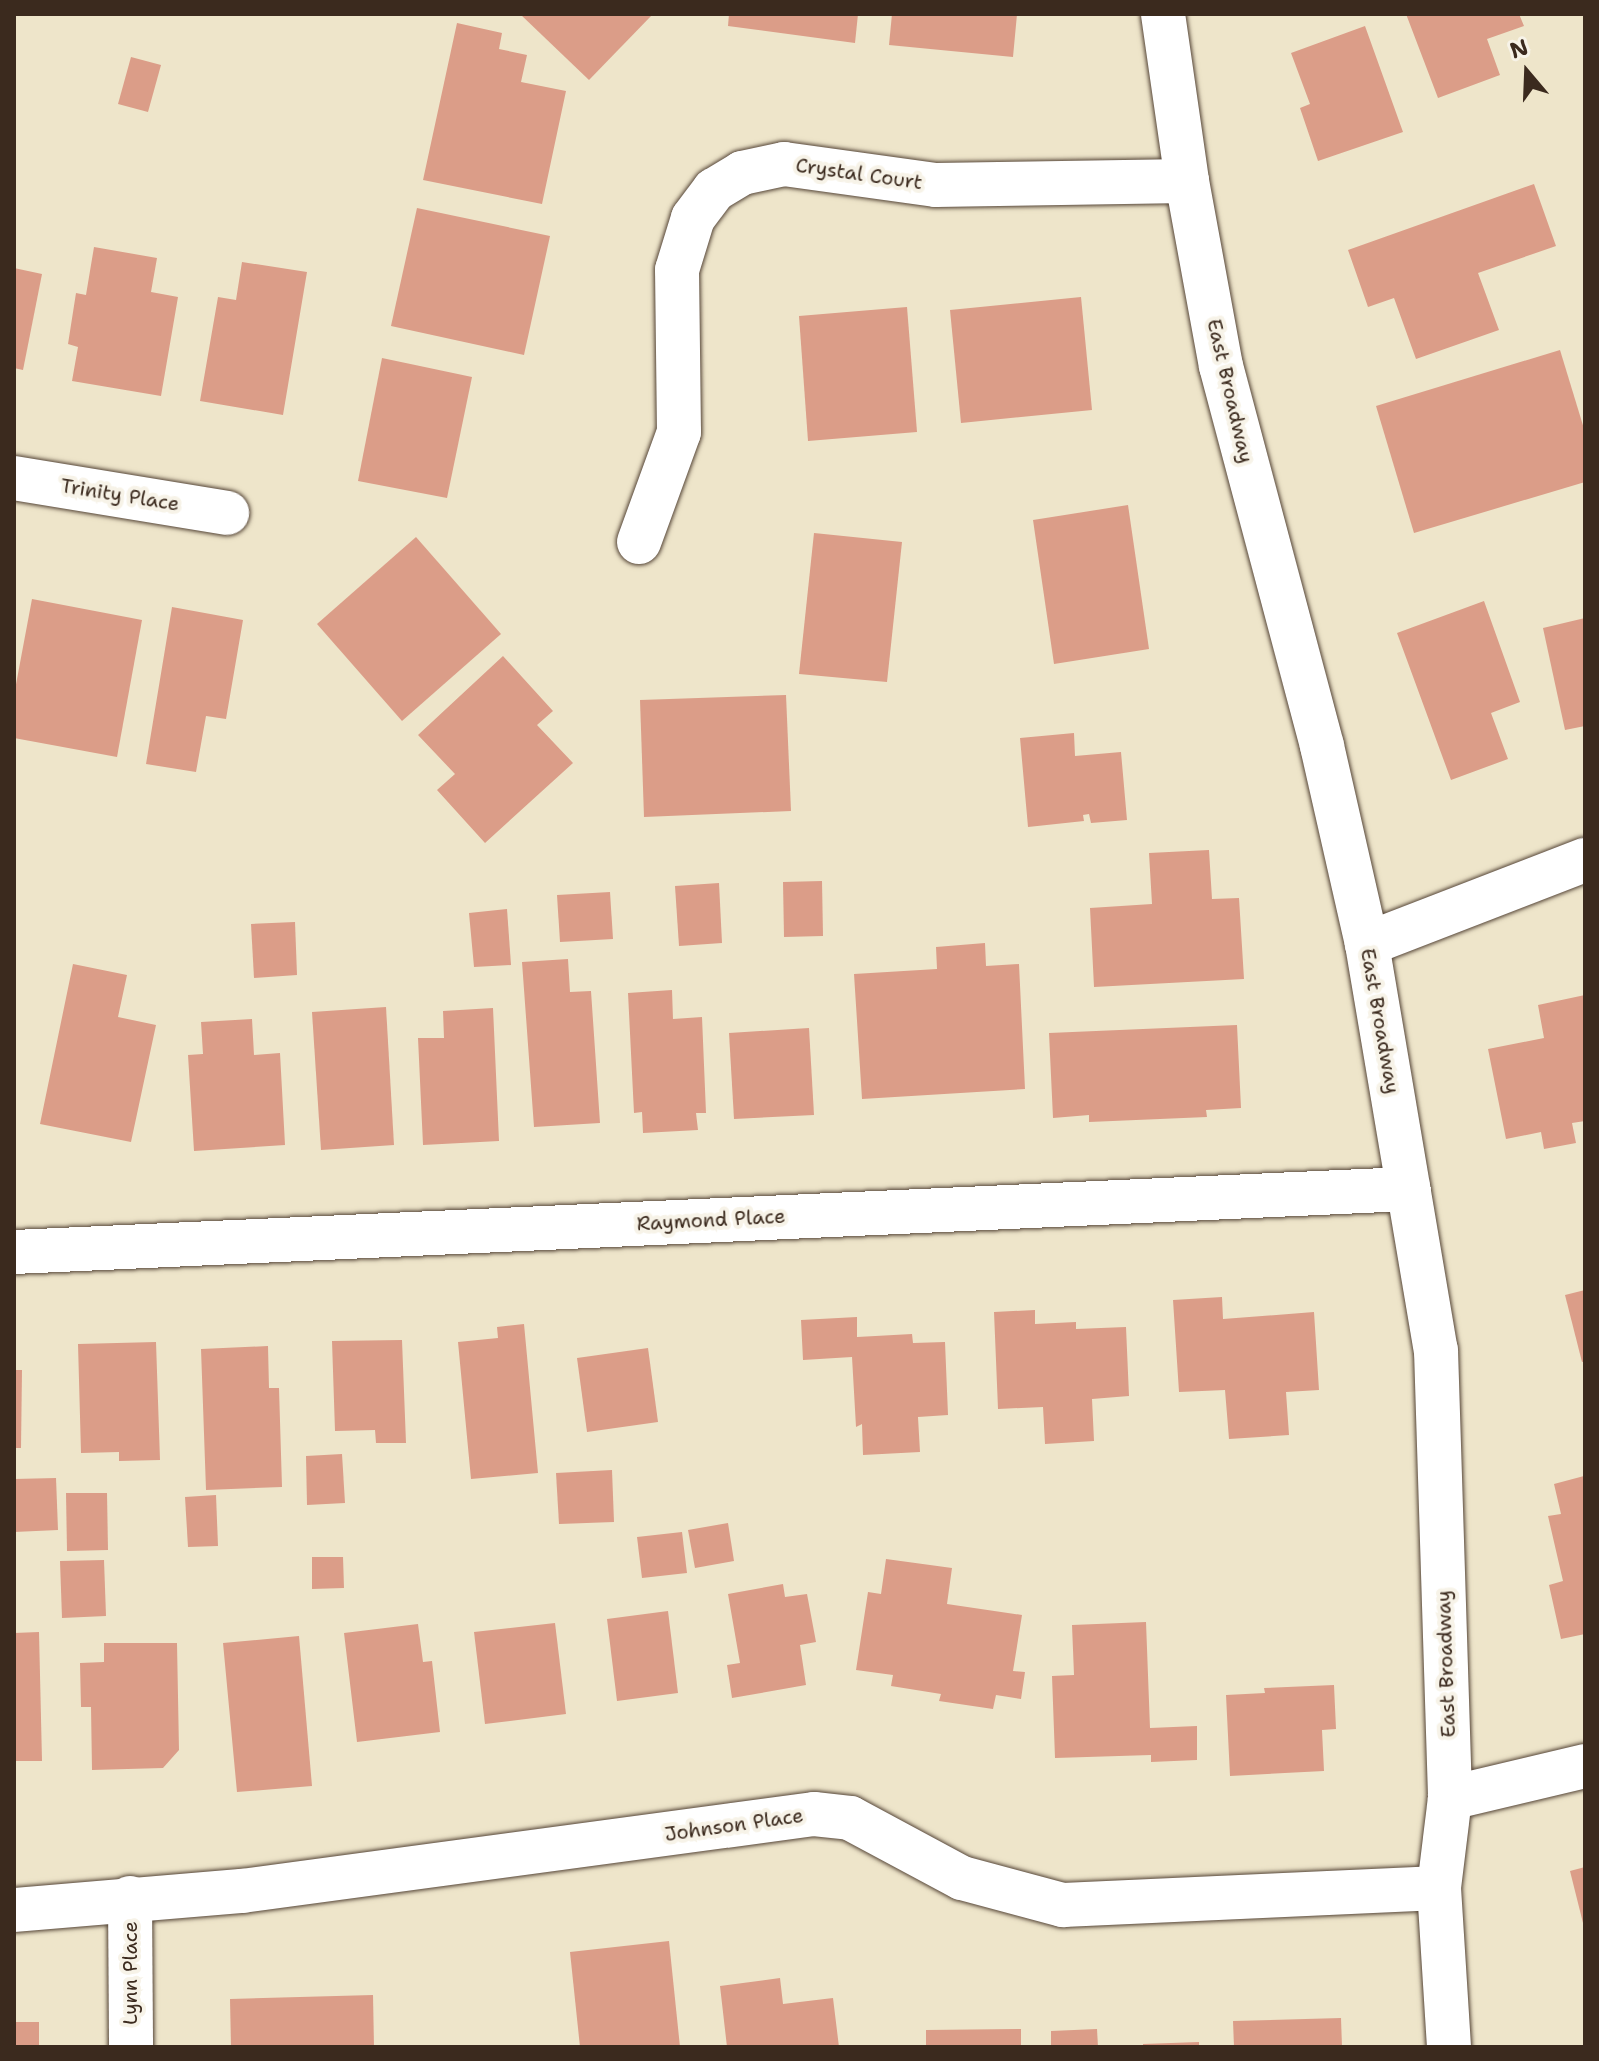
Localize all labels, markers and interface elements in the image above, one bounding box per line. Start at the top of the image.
north arrow [1487,32,1567,112]
text: N [1506,32,1532,65]
street label: Crystal Court [794,153,924,195]
street label: East Broadway [1202,317,1258,465]
street label: Trinity Place [59,474,181,516]
street label: East Broadway [1355,946,1405,1096]
street label: Raymond Place [636,1204,786,1236]
street label: East Broadway [1431,1590,1461,1738]
street label: Johnson Place [663,1803,805,1847]
street label: Lynn Place [118,1921,142,2025]

